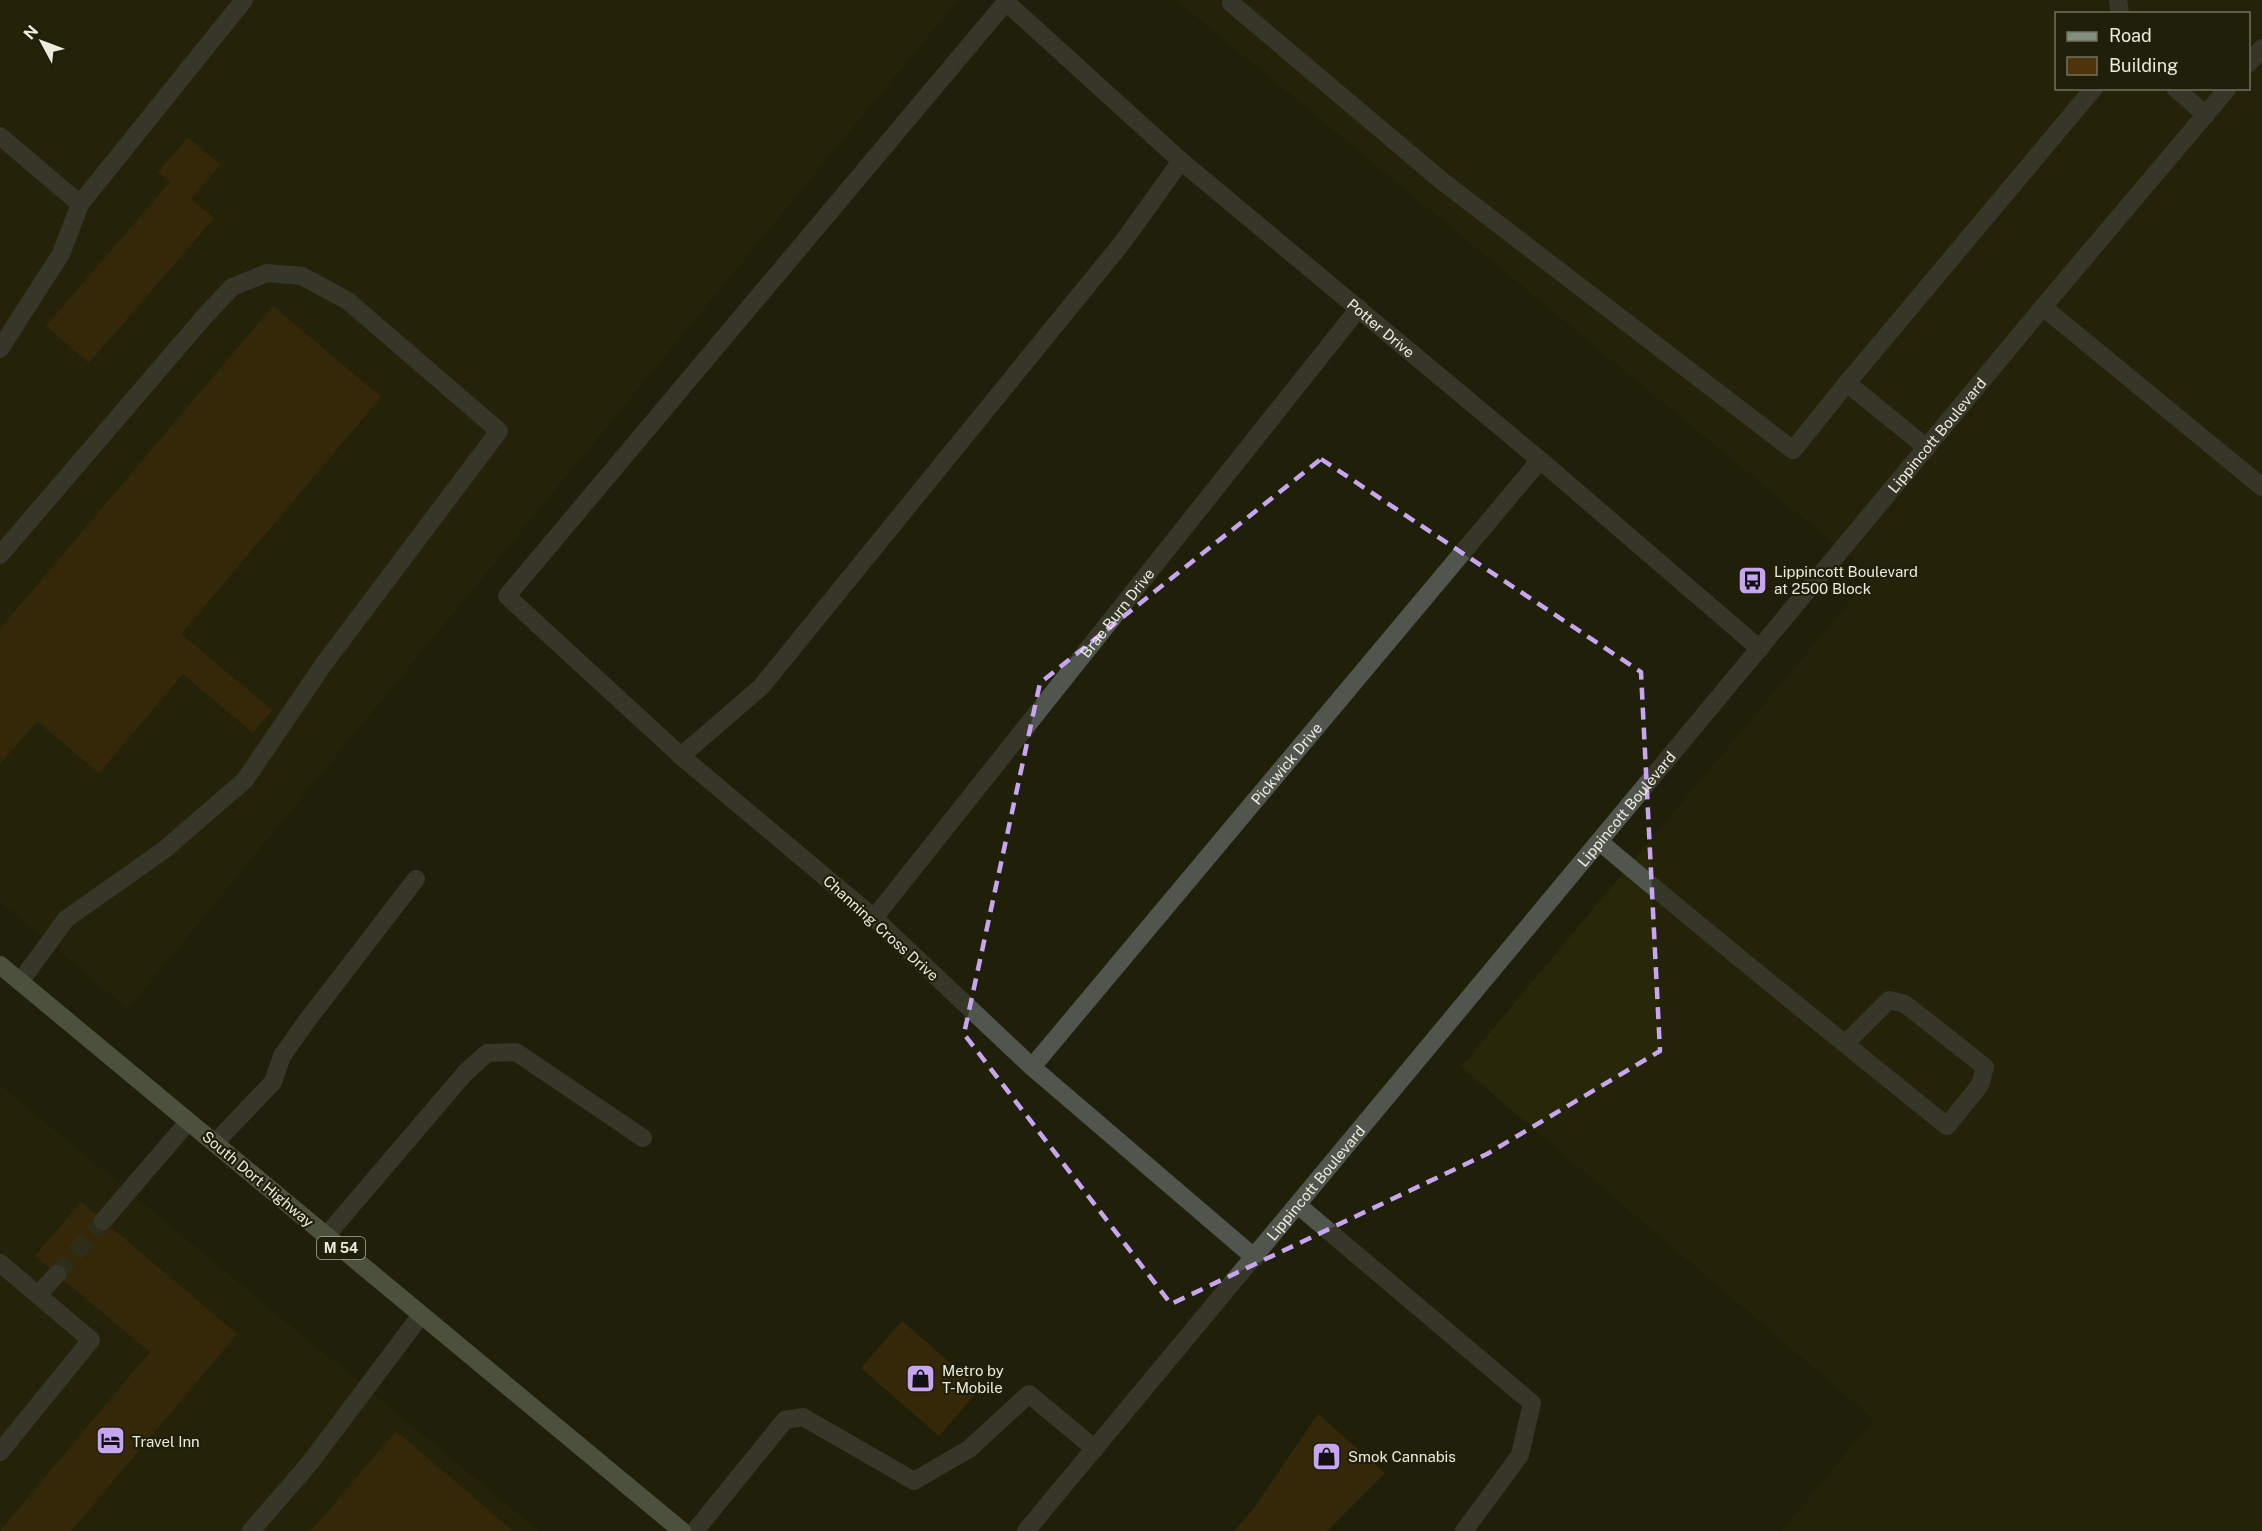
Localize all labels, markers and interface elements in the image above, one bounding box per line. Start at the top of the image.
north arrow [12,12,72,72]
legend [2055,12,2250,90]
text: N [20,22,42,43]
text: Road [2109,25,2152,46]
text: Building [2109,55,2178,76]
street label: Potter Drive [1344,295,1418,361]
street label: Lippincott Boulevard [1884,374,1989,496]
place label: Lippincott Boulevard at 2500 Block [1774,563,1918,597]
bus stop icon: Lippincott Boulevard at 2500 Block [1737,564,1769,596]
street label: Brae Burn Drive [1076,565,1157,661]
street label: Pickwick Drive [1247,719,1325,808]
street label: Lippincott Boulevard [1574,748,1679,870]
street label: Channing Cross Drive [820,872,942,984]
street label: Lippincott Boulevard [1263,1122,1368,1243]
street label: South Dort Highway [199,1128,317,1230]
road number: M 54 [317,1237,365,1259]
place label: Metro by T-Mobile [942,1362,1004,1396]
shop icon: Metro by T-Mobile [905,1363,937,1395]
hotel icon: Travel Inn [95,1425,127,1457]
place label: Travel Inn [132,1433,200,1450]
shop icon: Smok Cannabis [1311,1440,1343,1472]
place label: Smok Cannabis [1348,1448,1456,1465]

